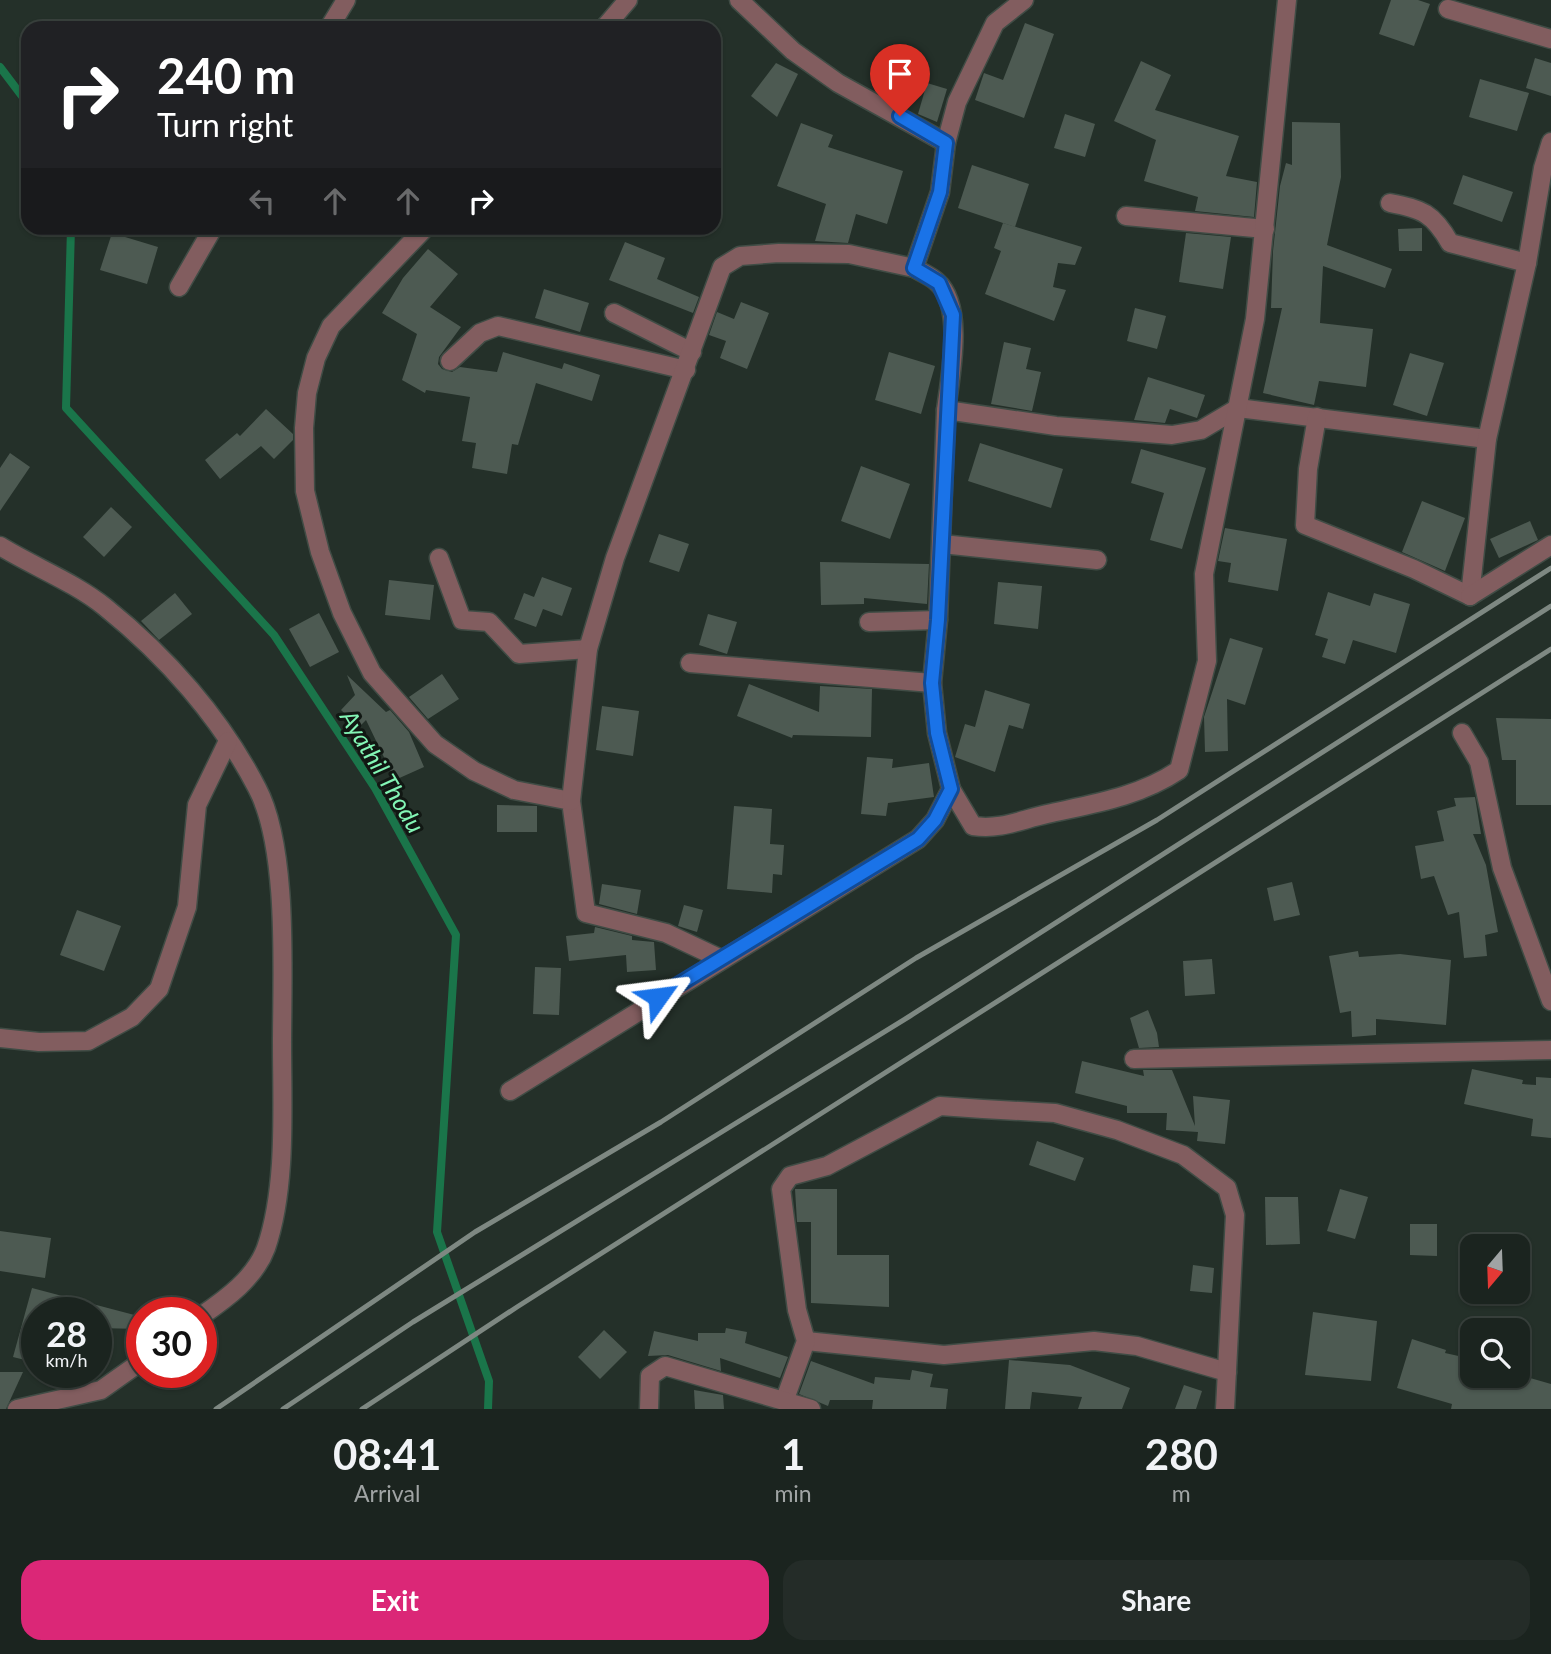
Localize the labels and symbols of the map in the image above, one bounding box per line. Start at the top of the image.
pin [870,44,930,116]
water label: Ayathil Thodu [334,703,431,838]
position arrow [621,960,695,1034]
north arrow [1460,1234,1530,1304]
speed limit sign: 30 [126,1297,217,1388]

